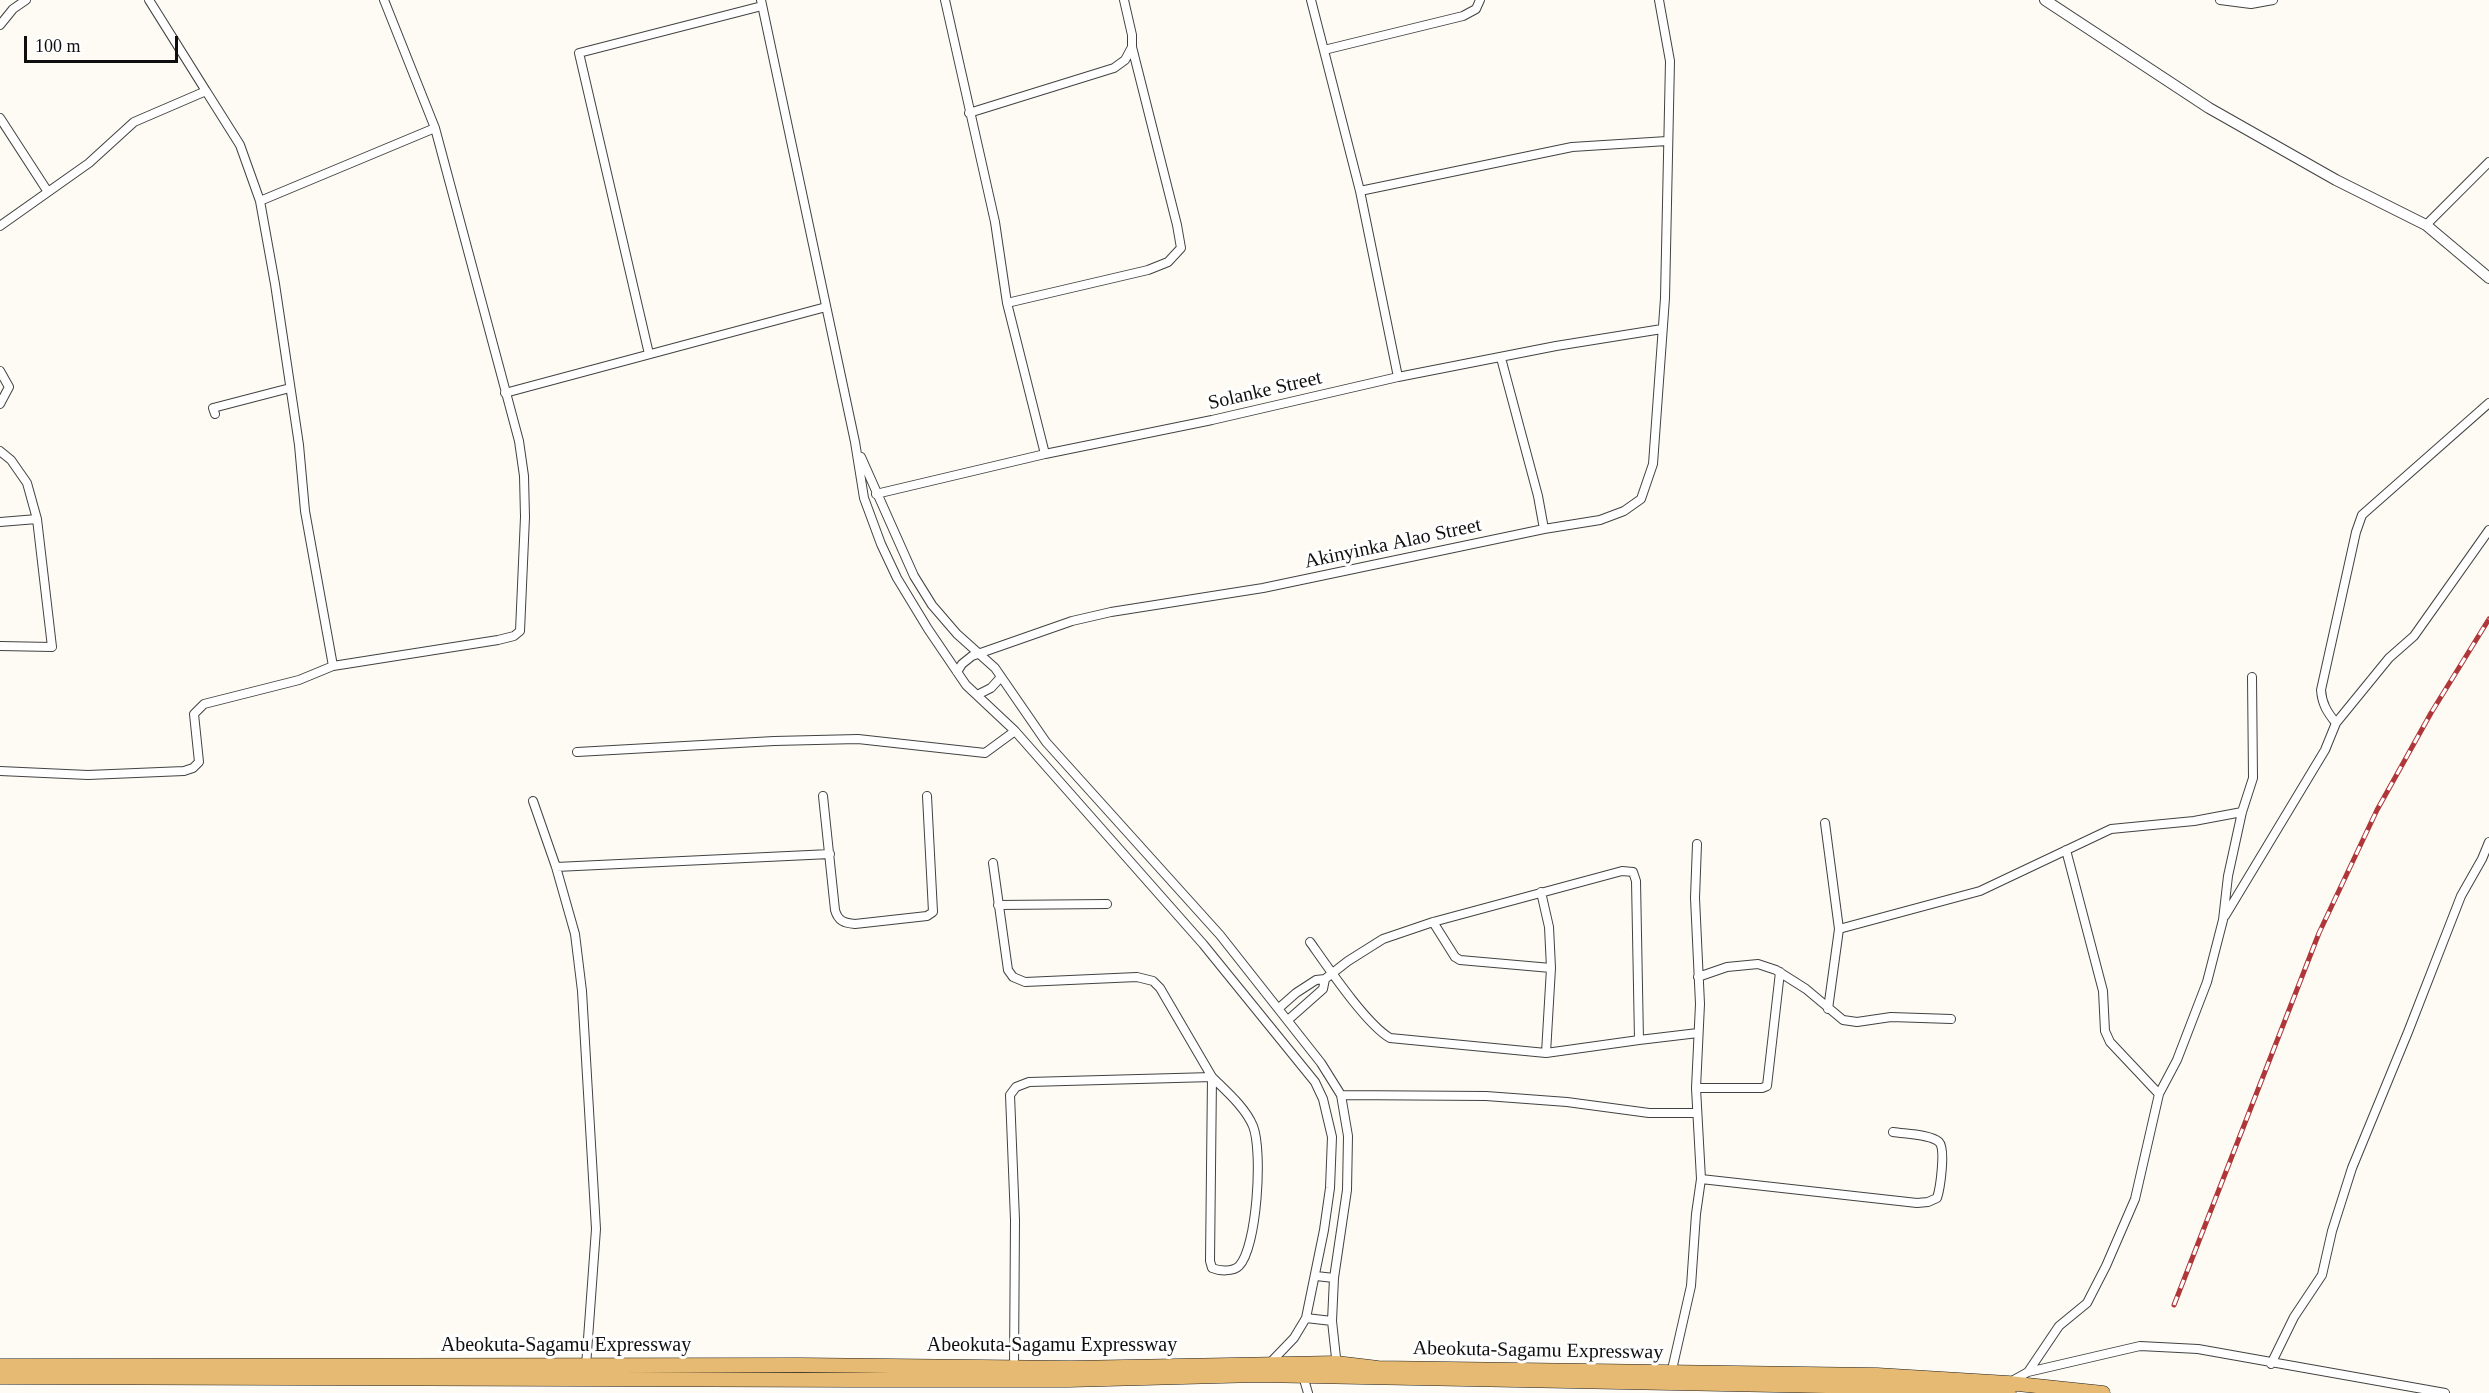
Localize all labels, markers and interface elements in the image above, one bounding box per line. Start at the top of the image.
scale bar [27,24,182,62]
text: 100 m [35,36,81,56]
street label: Solanke Street [1206,366,1324,416]
street label: Akinyinka Alao Street [1302,514,1484,574]
street label: Abeokuta-Sagamu Expressway [441,1334,691,1358]
street label: Abeokuta-Sagamu Expressway [927,1334,1177,1358]
street label: Abeokuta-Sagamu Expressway [1413,1337,1663,1365]

